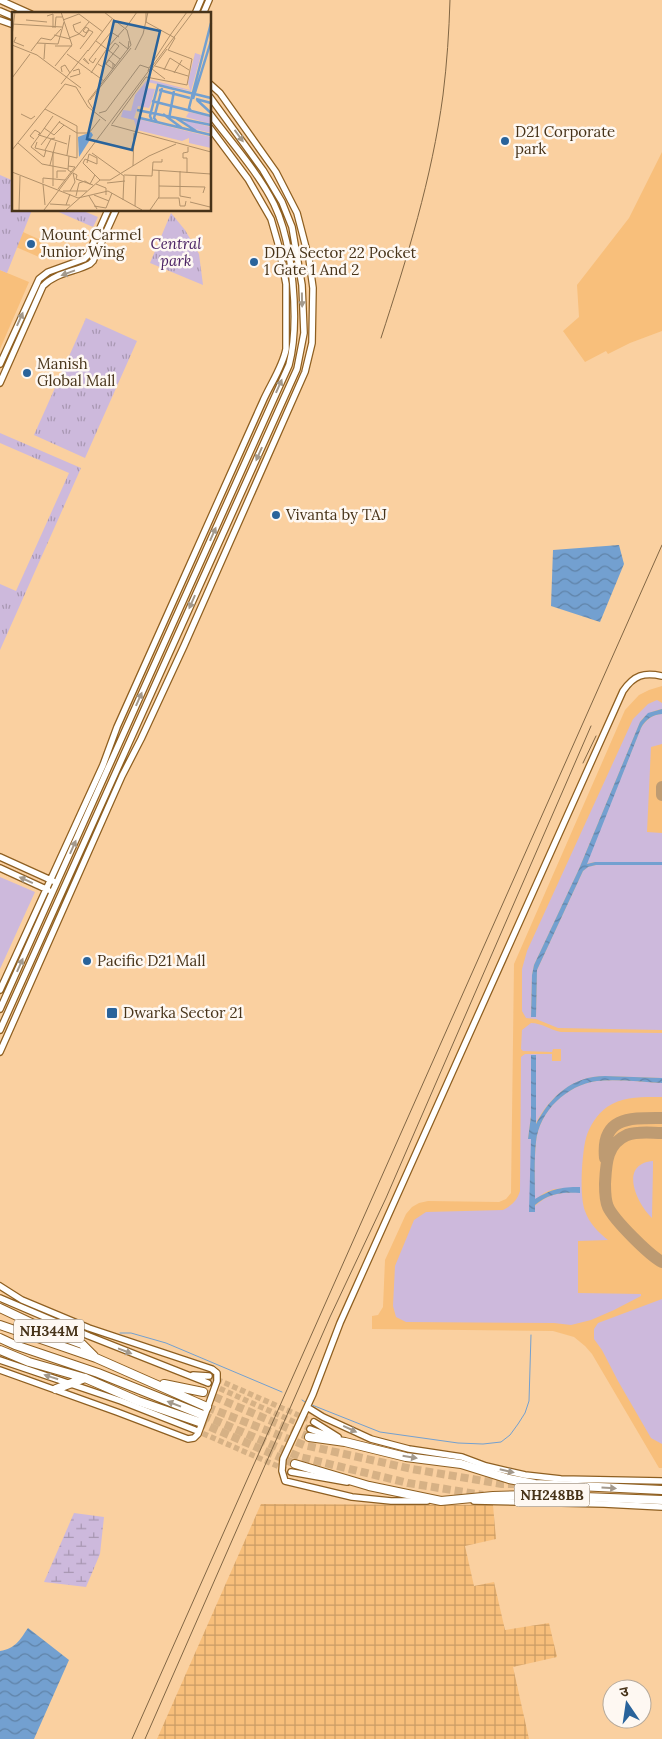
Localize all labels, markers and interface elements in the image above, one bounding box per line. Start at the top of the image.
inset map [12,12,211,211]
place label: D21 Corporate park [515,122,615,158]
one-way arrow [233,129,244,142]
marker: D21 Corporate park [499,135,511,147]
place label: Mount Carmel Junior Wing [40,225,141,261]
park label: Central park [150,234,202,270]
marker: Mount Carmel Junior Wing [25,238,37,250]
place label: DDA Sector 22 Pocket 1 Gate 1 And 2 [264,243,417,279]
marker: DDA Sector 22 Pocket 1 Gate 1 And 2 [248,256,260,268]
one-way arrow [60,269,75,277]
one-way arrow [299,292,307,308]
one-way arrow [16,312,24,326]
place label: Manish Global Mall [37,354,115,390]
marker: Manish Global Mall [21,367,33,379]
one-way arrow [276,379,284,393]
one-way arrow [254,447,262,461]
place label: Vivanta by TAJ [285,505,387,524]
marker: Vivanta by TAJ [270,509,282,521]
one-way arrow [209,527,217,541]
one-way arrow [188,595,196,609]
one-way arrow [136,692,144,706]
one-way arrow [69,840,77,854]
one-way arrow [19,875,33,883]
place label: Pacific D21 Mall [97,951,206,970]
marker: Pacific D21 Mall [81,955,93,967]
one-way arrow [16,958,24,972]
place label: Dwarka Sector 21 [123,1003,243,1022]
marker: Dwarka Sector 21 [105,1006,119,1020]
road number: NH344M [14,1320,84,1342]
one-way arrow [118,1347,133,1355]
one-way arrow [43,1373,58,1381]
one-way arrow [166,1400,181,1408]
one-way arrow [343,1425,358,1434]
one-way arrow [402,1453,418,1461]
one-way arrow [499,1467,514,1475]
road number: NH248BB [514,1484,590,1506]
one-way arrow [602,1484,618,1492]
north arrow [602,1679,652,1729]
text: उ [618,1681,631,1701]

